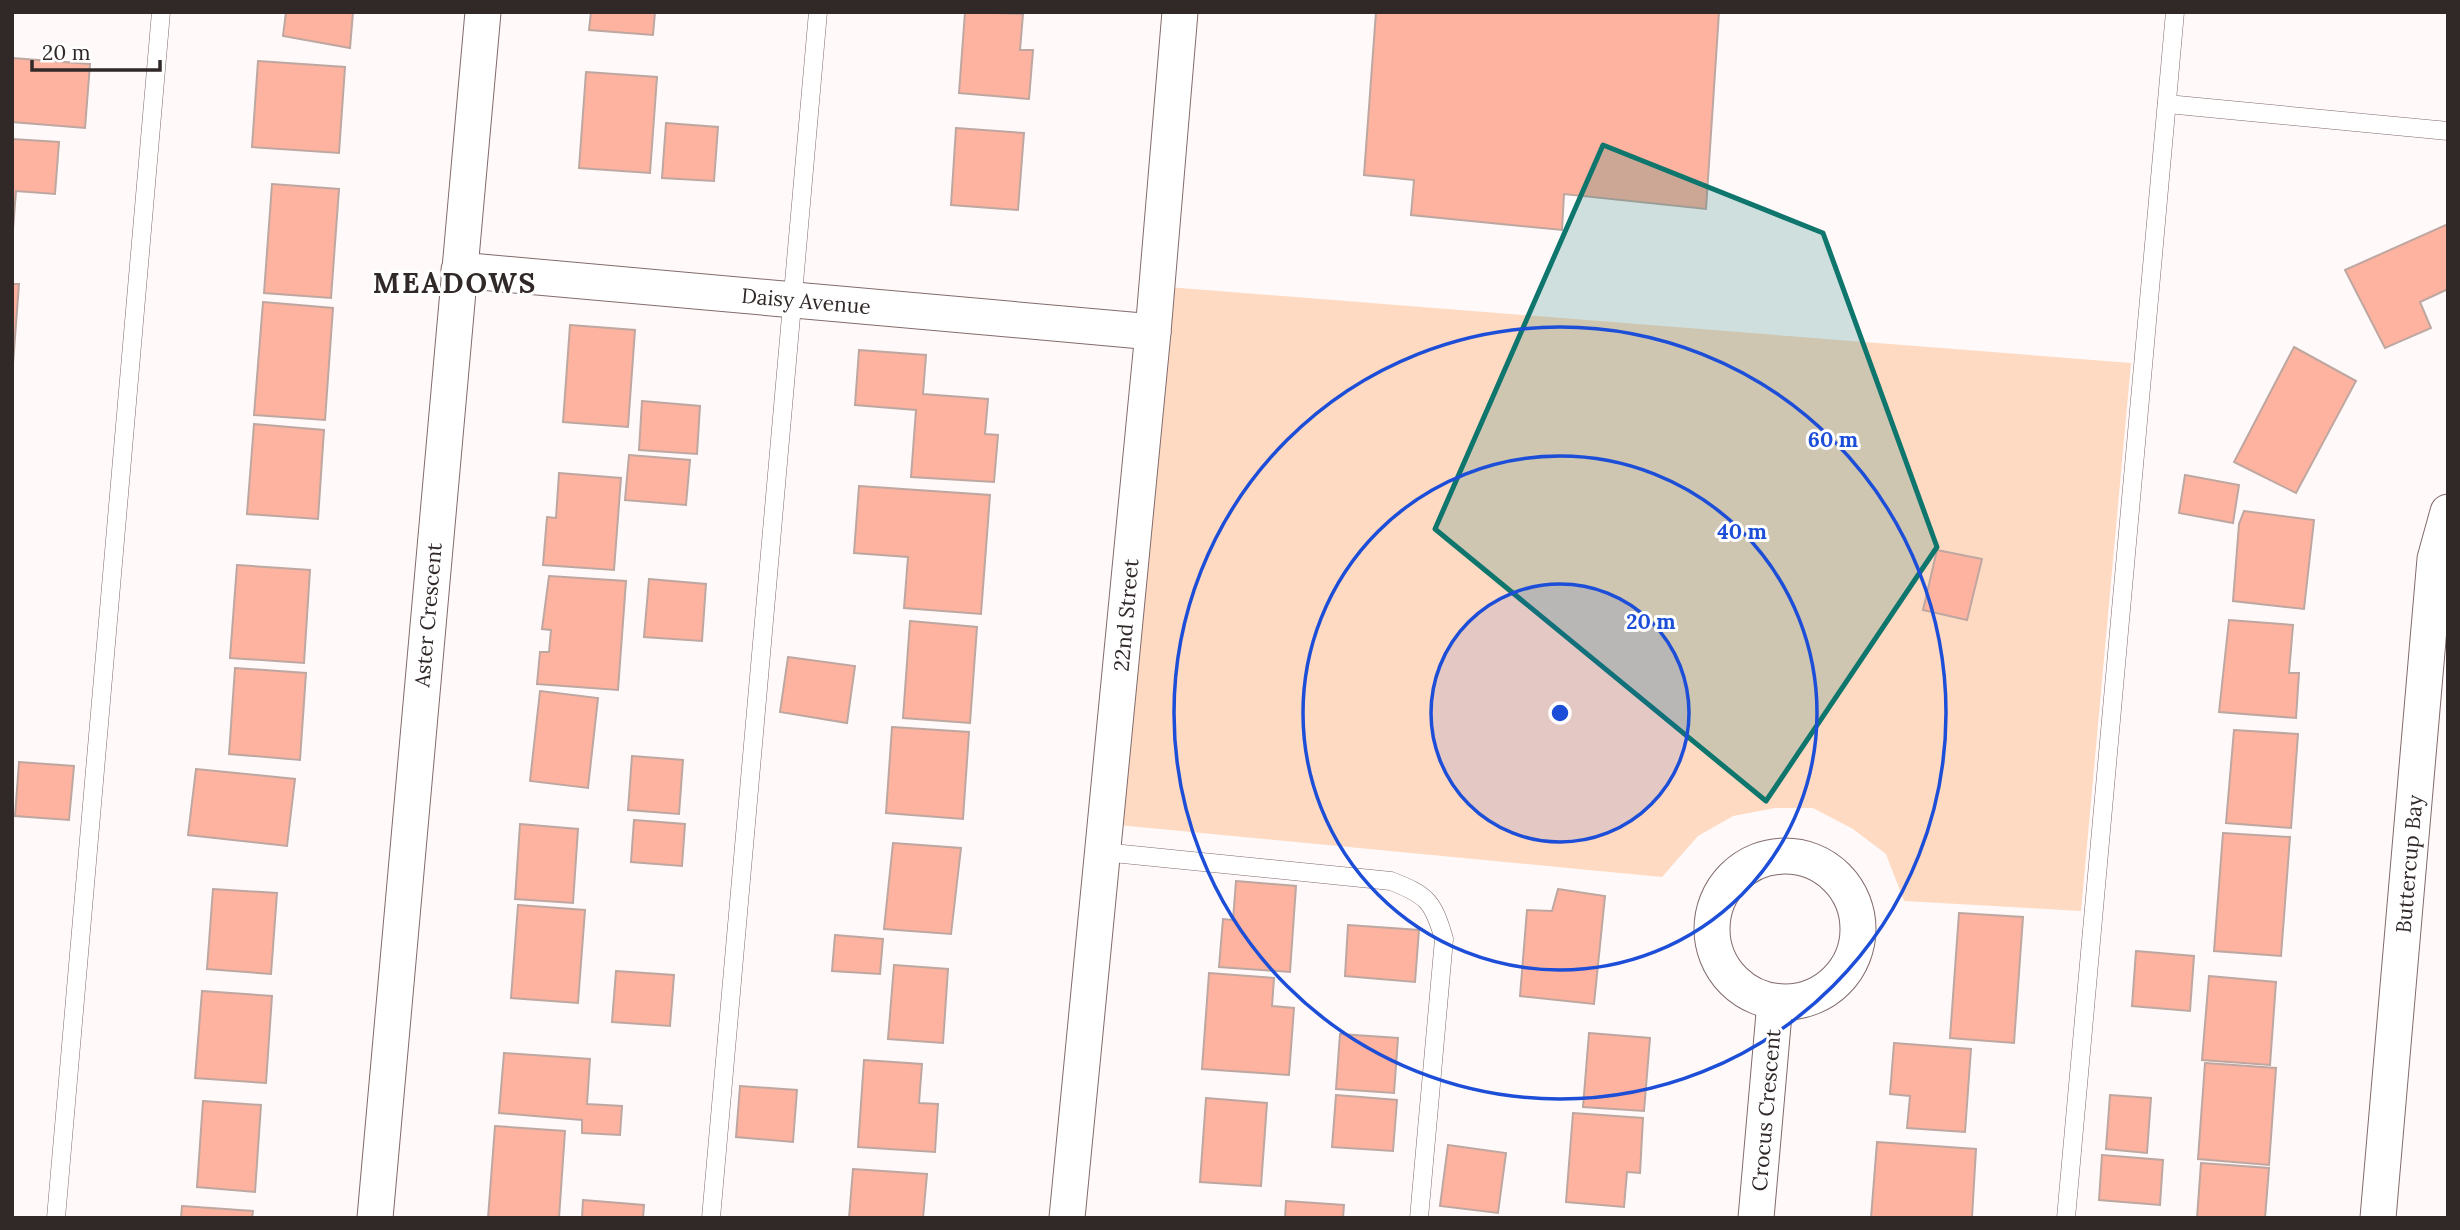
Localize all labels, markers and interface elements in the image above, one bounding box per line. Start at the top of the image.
scale bar [32,28,159,72]
text: 20 m [42,39,91,66]
district label: MEADOWS [373,265,537,301]
street label: Daisy Avenue [740,282,872,320]
text: 60 m [1808,426,1858,453]
text: 40 m [1717,518,1767,545]
street label: Aster Crescent [408,541,448,689]
street label: 22nd Street [1108,557,1144,672]
text: 20 m [1626,608,1676,635]
centre of rings [1548,701,1572,725]
street label: Buttercup Bay [2390,794,2428,934]
street label: Crocus Crescent [1745,1027,1787,1192]

